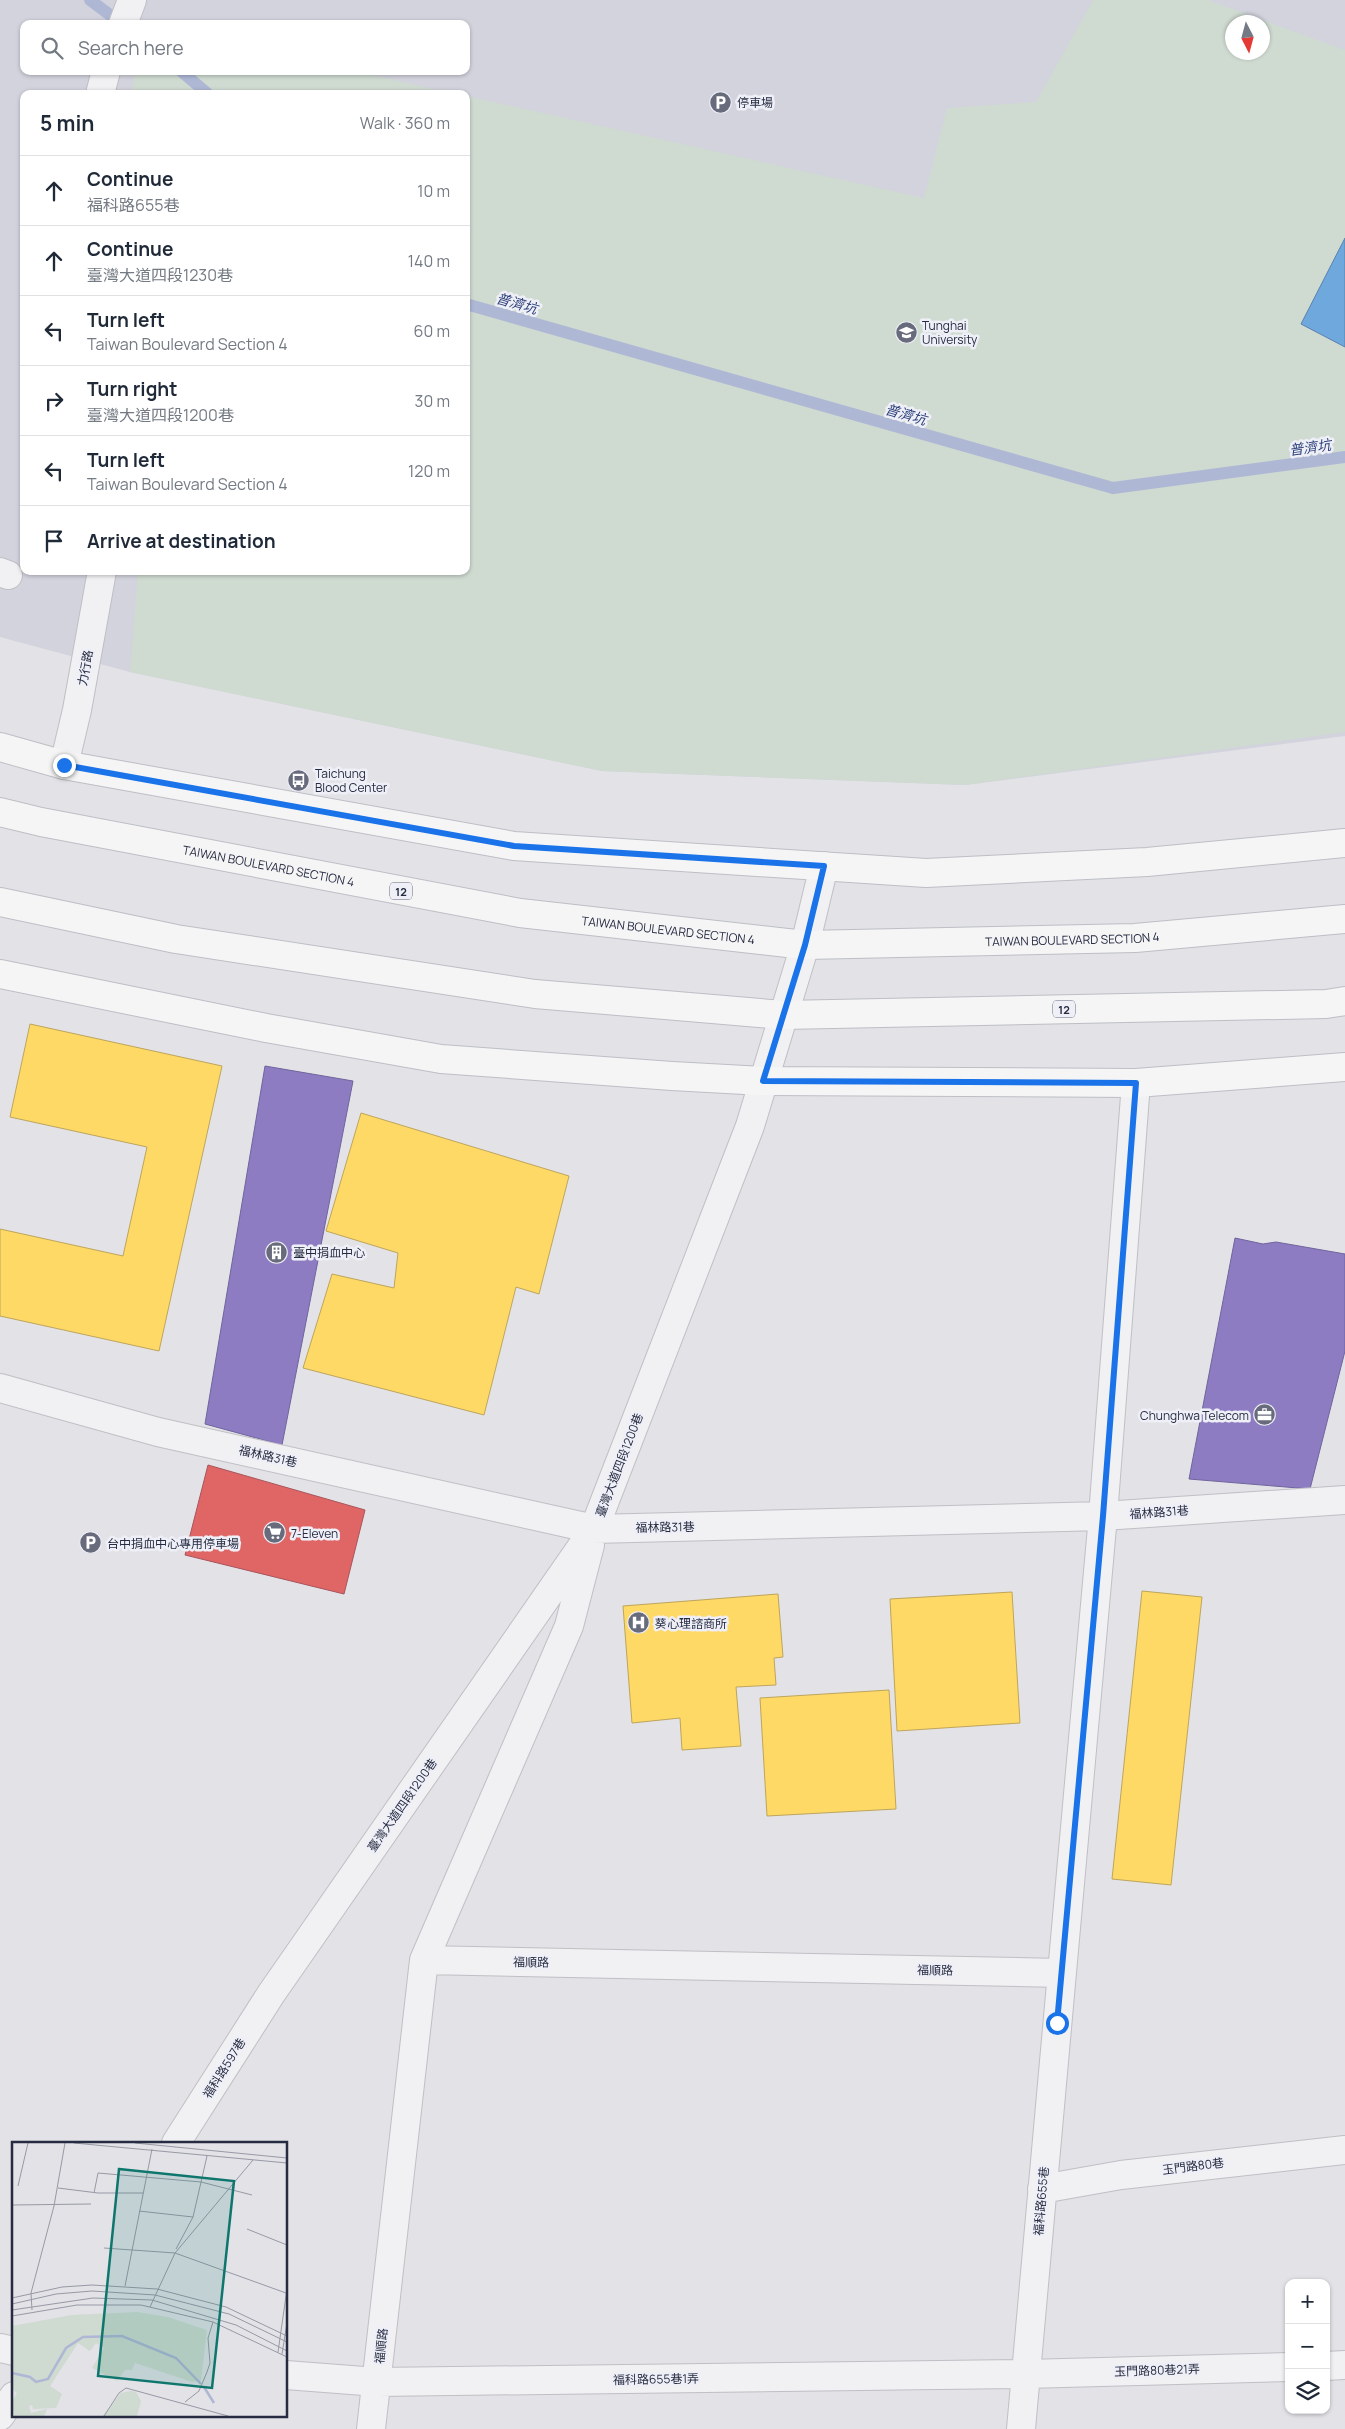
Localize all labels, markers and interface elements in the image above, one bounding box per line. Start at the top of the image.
north arrow [1225,15,1270,60]
search box [20,20,470,75]
icon: search [38,34,66,62]
text: Search here [78,35,184,61]
parking icon: 停車場 [709,90,733,114]
place label: 停車場 [737,94,773,111]
text: 5 min [40,109,94,137]
text: Walk · 360 m [360,112,450,134]
text: Continue [87,166,173,192]
icon: ahead [40,177,68,205]
text: 10 m [417,180,450,202]
text: 福科路655巷 [87,194,179,216]
text: Continue [87,236,173,262]
icon: ahead [40,247,68,275]
text: 140 m [408,250,450,272]
text: 臺灣大道四段1230巷 [87,264,233,286]
water label: 普濟坑 [494,288,542,318]
text: Turn left [87,307,165,333]
icon: left [40,317,68,345]
place label: Tunghai University [922,317,978,348]
text: 60 m [414,320,450,342]
school or university icon: Tunghai University [894,320,918,344]
text: Taiwan Boulevard Section 4 [87,333,288,355]
text: Turn right [87,376,177,402]
icon: right [40,387,68,415]
text: 30 m [415,390,450,412]
water label: 普濟坑 [883,399,931,429]
text: 臺灣大道四段1200巷 [87,404,234,426]
water label: 普濟坑 [1288,434,1334,459]
text: Turn left [87,447,165,473]
icon: left [40,457,68,485]
text: 120 m [408,460,450,482]
text: Taiwan Boulevard Section 4 [87,473,288,495]
icon: arrive [40,527,68,555]
text: Arrive at destination [87,528,276,554]
street label: 力行路 [74,649,96,687]
route end [53,754,76,777]
place label: Taichung Blood Center [315,765,388,796]
bus stop icon: Taichung Blood Center [287,768,311,792]
street label: TAIWAN BOULEVARD SECTION 4 [181,841,356,890]
road number: 12 [390,882,412,899]
street label: TAIWAN BOULEVARD SECTION 4 [581,911,756,948]
street label: TAIWAN BOULEVARD SECTION 4 [985,927,1160,950]
road number: 12 [1053,1001,1075,1018]
building icon: 臺中捐血中心 [265,1240,289,1264]
place label: 臺中捐血中心 [293,1244,365,1261]
office icon: Chunghwa Telecom [1253,1403,1277,1427]
place label: Chunghwa Telecom [1140,1407,1249,1424]
street label: 臺灣大道四段1200巷 [591,1411,647,1519]
street label: 福林路31巷 [237,1441,299,1471]
street label: 福林路31巷 [1129,1501,1189,1523]
street label: 福林路31巷 [635,1518,695,1536]
supermarket icon: 7-Eleven [263,1521,287,1545]
place label: 7-Eleven [291,1525,338,1542]
parking icon: 台中捐血中心專用停車場 [79,1531,103,1555]
place label: 台中捐血中心專用停車場 [107,1535,239,1552]
hospital icon: 葵心理諮商所 [627,1611,651,1635]
place label: 葵心理諮商所 [655,1615,727,1632]
street label: 臺灣大道四段1200巷 [363,1755,441,1855]
street label: 福順路 [513,1953,549,1971]
street label: 福順路 [917,1961,953,1979]
route start [1046,2012,1069,2035]
street label: 福科路597巷 [199,2035,249,2101]
inset map [12,2142,288,2416]
street label: 玉門路80巷 [1161,2154,1225,2178]
street label: 福科路655巷 [1030,2166,1052,2236]
map controls [1285,2279,1330,2414]
button: + [1285,2279,1330,2324]
button: − [1285,2324,1330,2369]
street label: 福順路 [371,2327,391,2365]
street label: 玉門路80巷21弄 [1114,2360,1200,2380]
button: layers [1285,2369,1330,2414]
street label: 福科路655巷1弄 [613,2370,699,2388]

